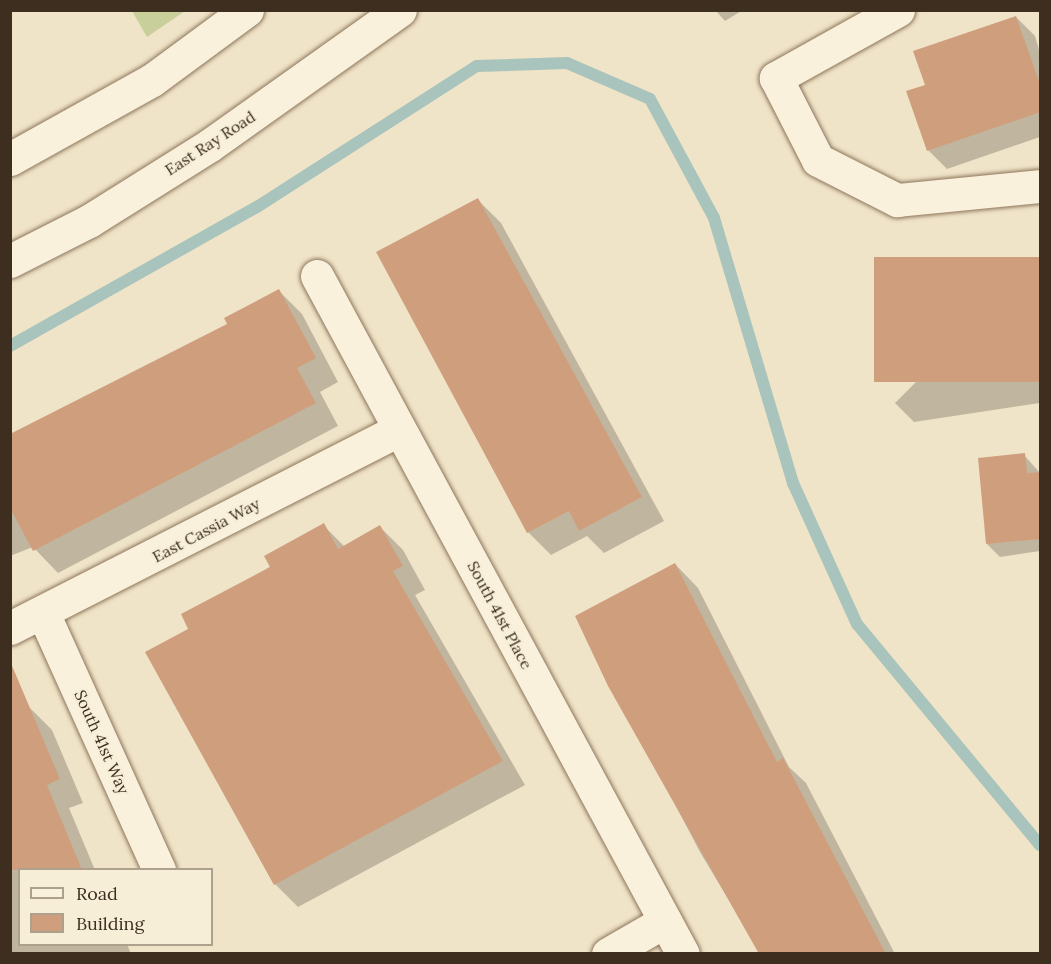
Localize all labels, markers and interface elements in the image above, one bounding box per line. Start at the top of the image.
street label: East Ray Road [161,107,259,179]
street label: East Cassia Way [149,494,263,566]
street label: South 41st Place [463,558,537,672]
street label: South 41st Way [70,687,134,797]
legend [18,868,213,946]
text: Road [76,882,118,905]
text: Building [76,912,144,935]

